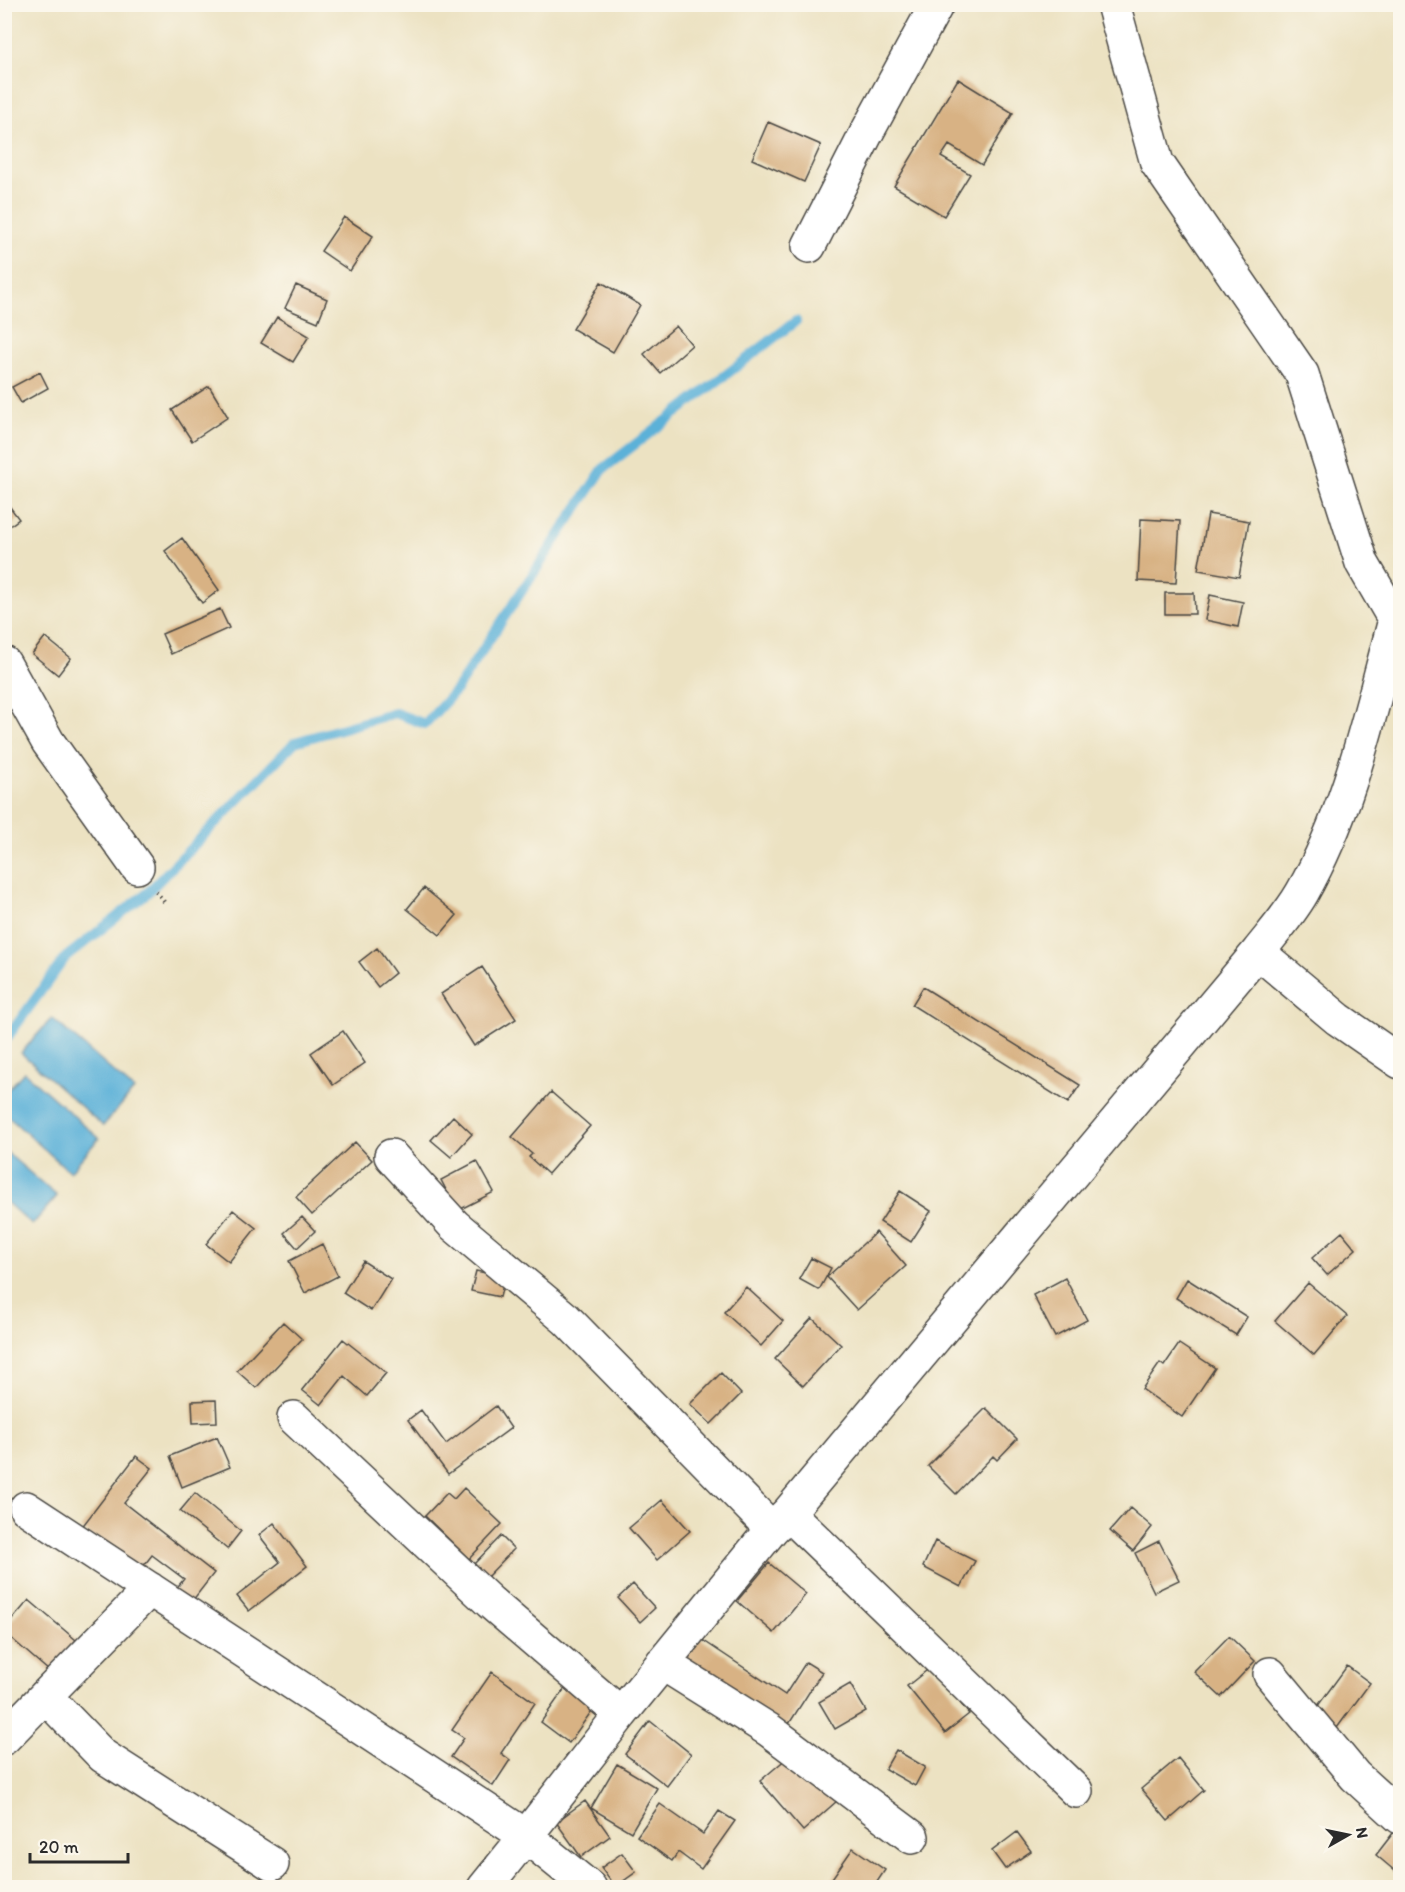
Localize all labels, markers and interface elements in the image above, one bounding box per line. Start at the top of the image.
north arrow [1318,1805,1378,1865]
scale bar [30,1826,128,1864]
text: N [1352,1826,1373,1840]
text: 20 m [39,1836,79,1858]

